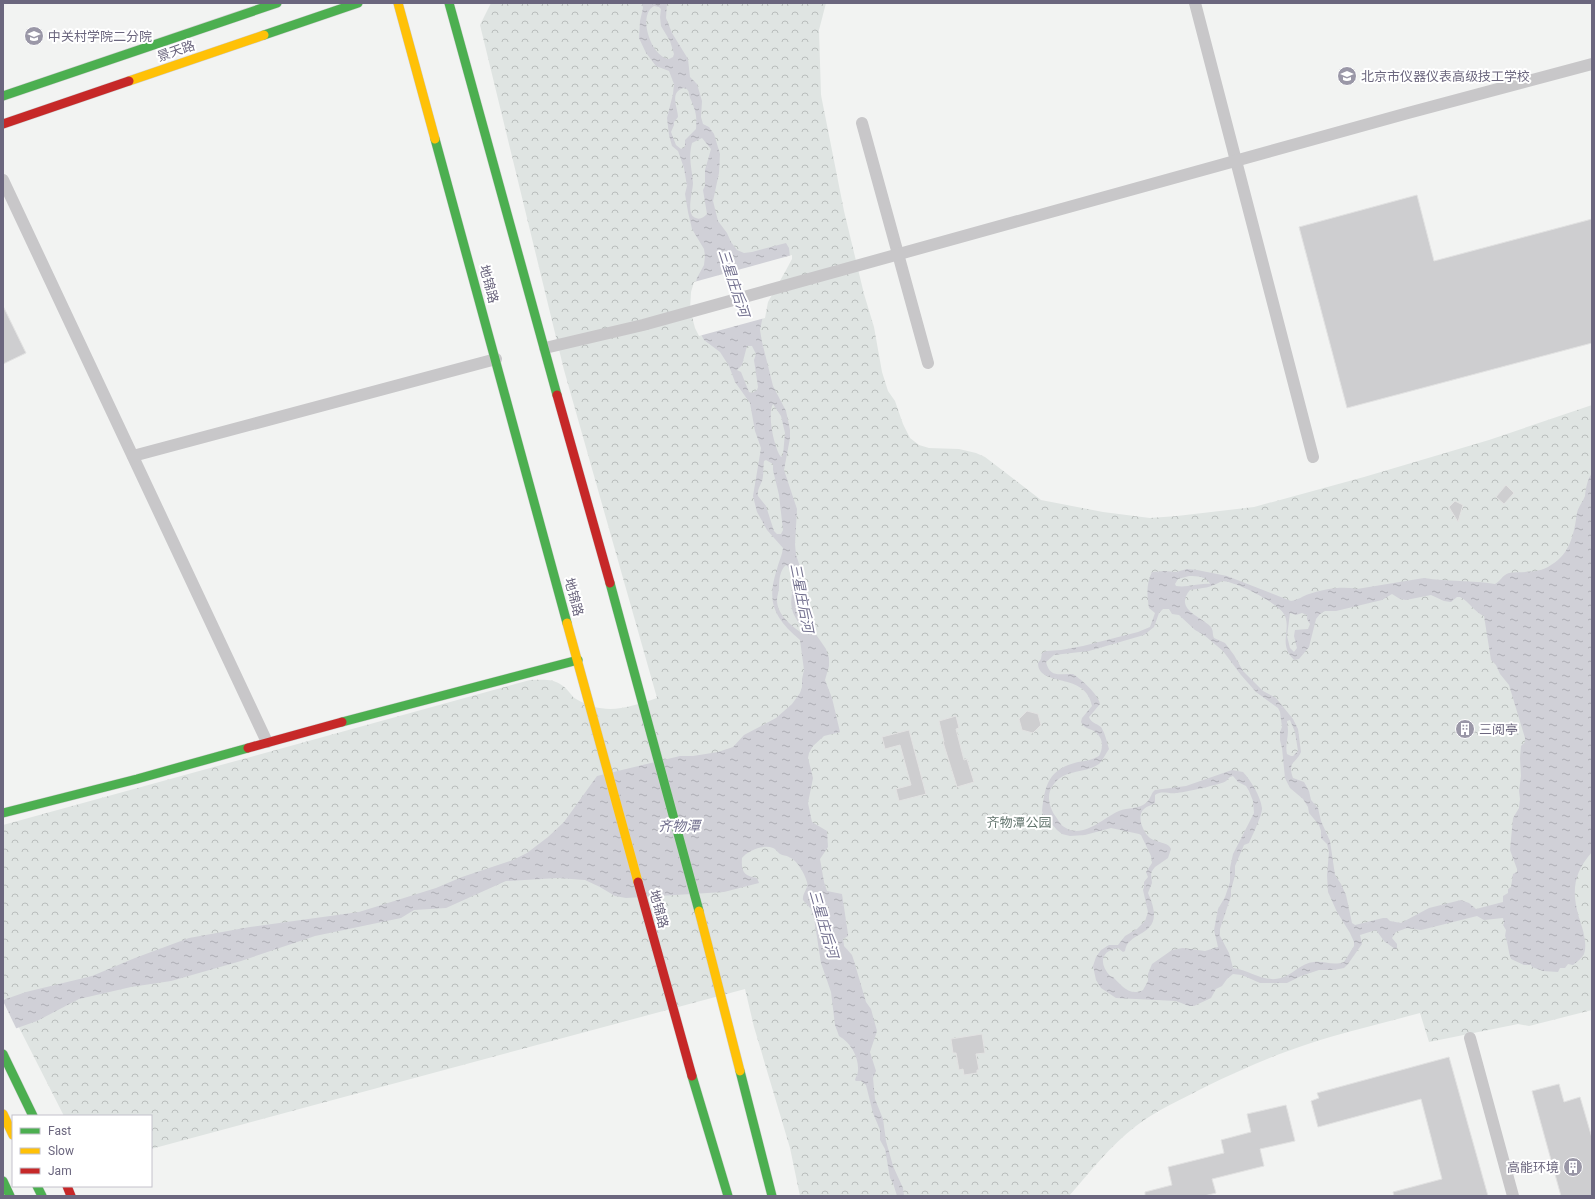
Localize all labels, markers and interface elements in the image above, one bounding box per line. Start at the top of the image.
school or university icon: 中关村学院二分院 [23,25,45,47]
place label: 中关村学院二分院 [48,29,152,44]
street label: 景天路 [155,38,197,64]
school or university icon: 北京市仪器仪表高级技工学校 [1336,65,1358,87]
place label: 北京市仪器仪表高级技工学校 [1361,69,1530,84]
water label: 三星庄后河 [716,247,753,322]
street label: 地锦路 [477,263,501,305]
water label: 三星庄后河 [787,562,817,637]
street label: 地锦路 [562,576,586,618]
building icon: 三阅亭 [1454,718,1476,740]
place label: 三阅亭 [1479,722,1518,737]
park label: 齐物潭公园 [986,815,1052,830]
water label: 齐物潭 [658,818,703,834]
street label: 地锦路 [647,888,671,930]
water label: 三星庄后河 [807,888,842,963]
legend [12,1115,152,1187]
text: Fast [48,1124,71,1138]
text: Slow [48,1144,74,1158]
building icon: 高能环境 [1562,1156,1584,1178]
place label: 高能环境 [1507,1160,1559,1175]
text: Jam [48,1164,72,1178]

